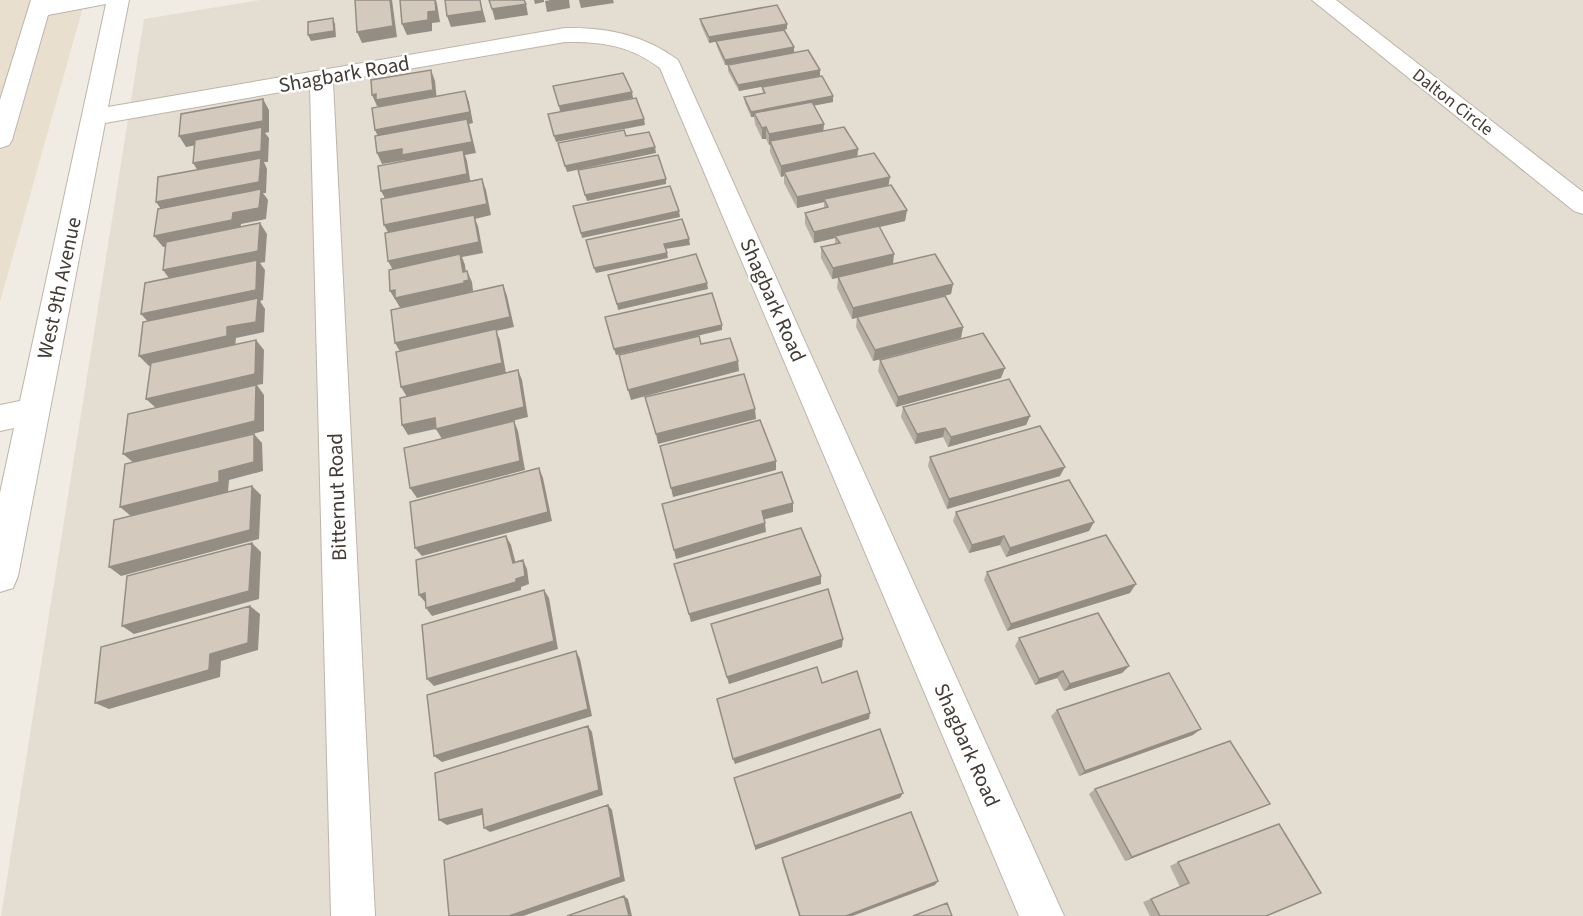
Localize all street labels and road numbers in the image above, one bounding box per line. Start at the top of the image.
street label: Shagbark Road [276,48,412,100]
street label: Dalton Circle [1407,63,1498,142]
street label: West 9th Avenue [29,214,89,362]
street label: Shagbark Road [732,233,814,367]
street label: Bitternut Road [320,433,354,561]
street label: Shagbark Road [926,678,1008,812]

